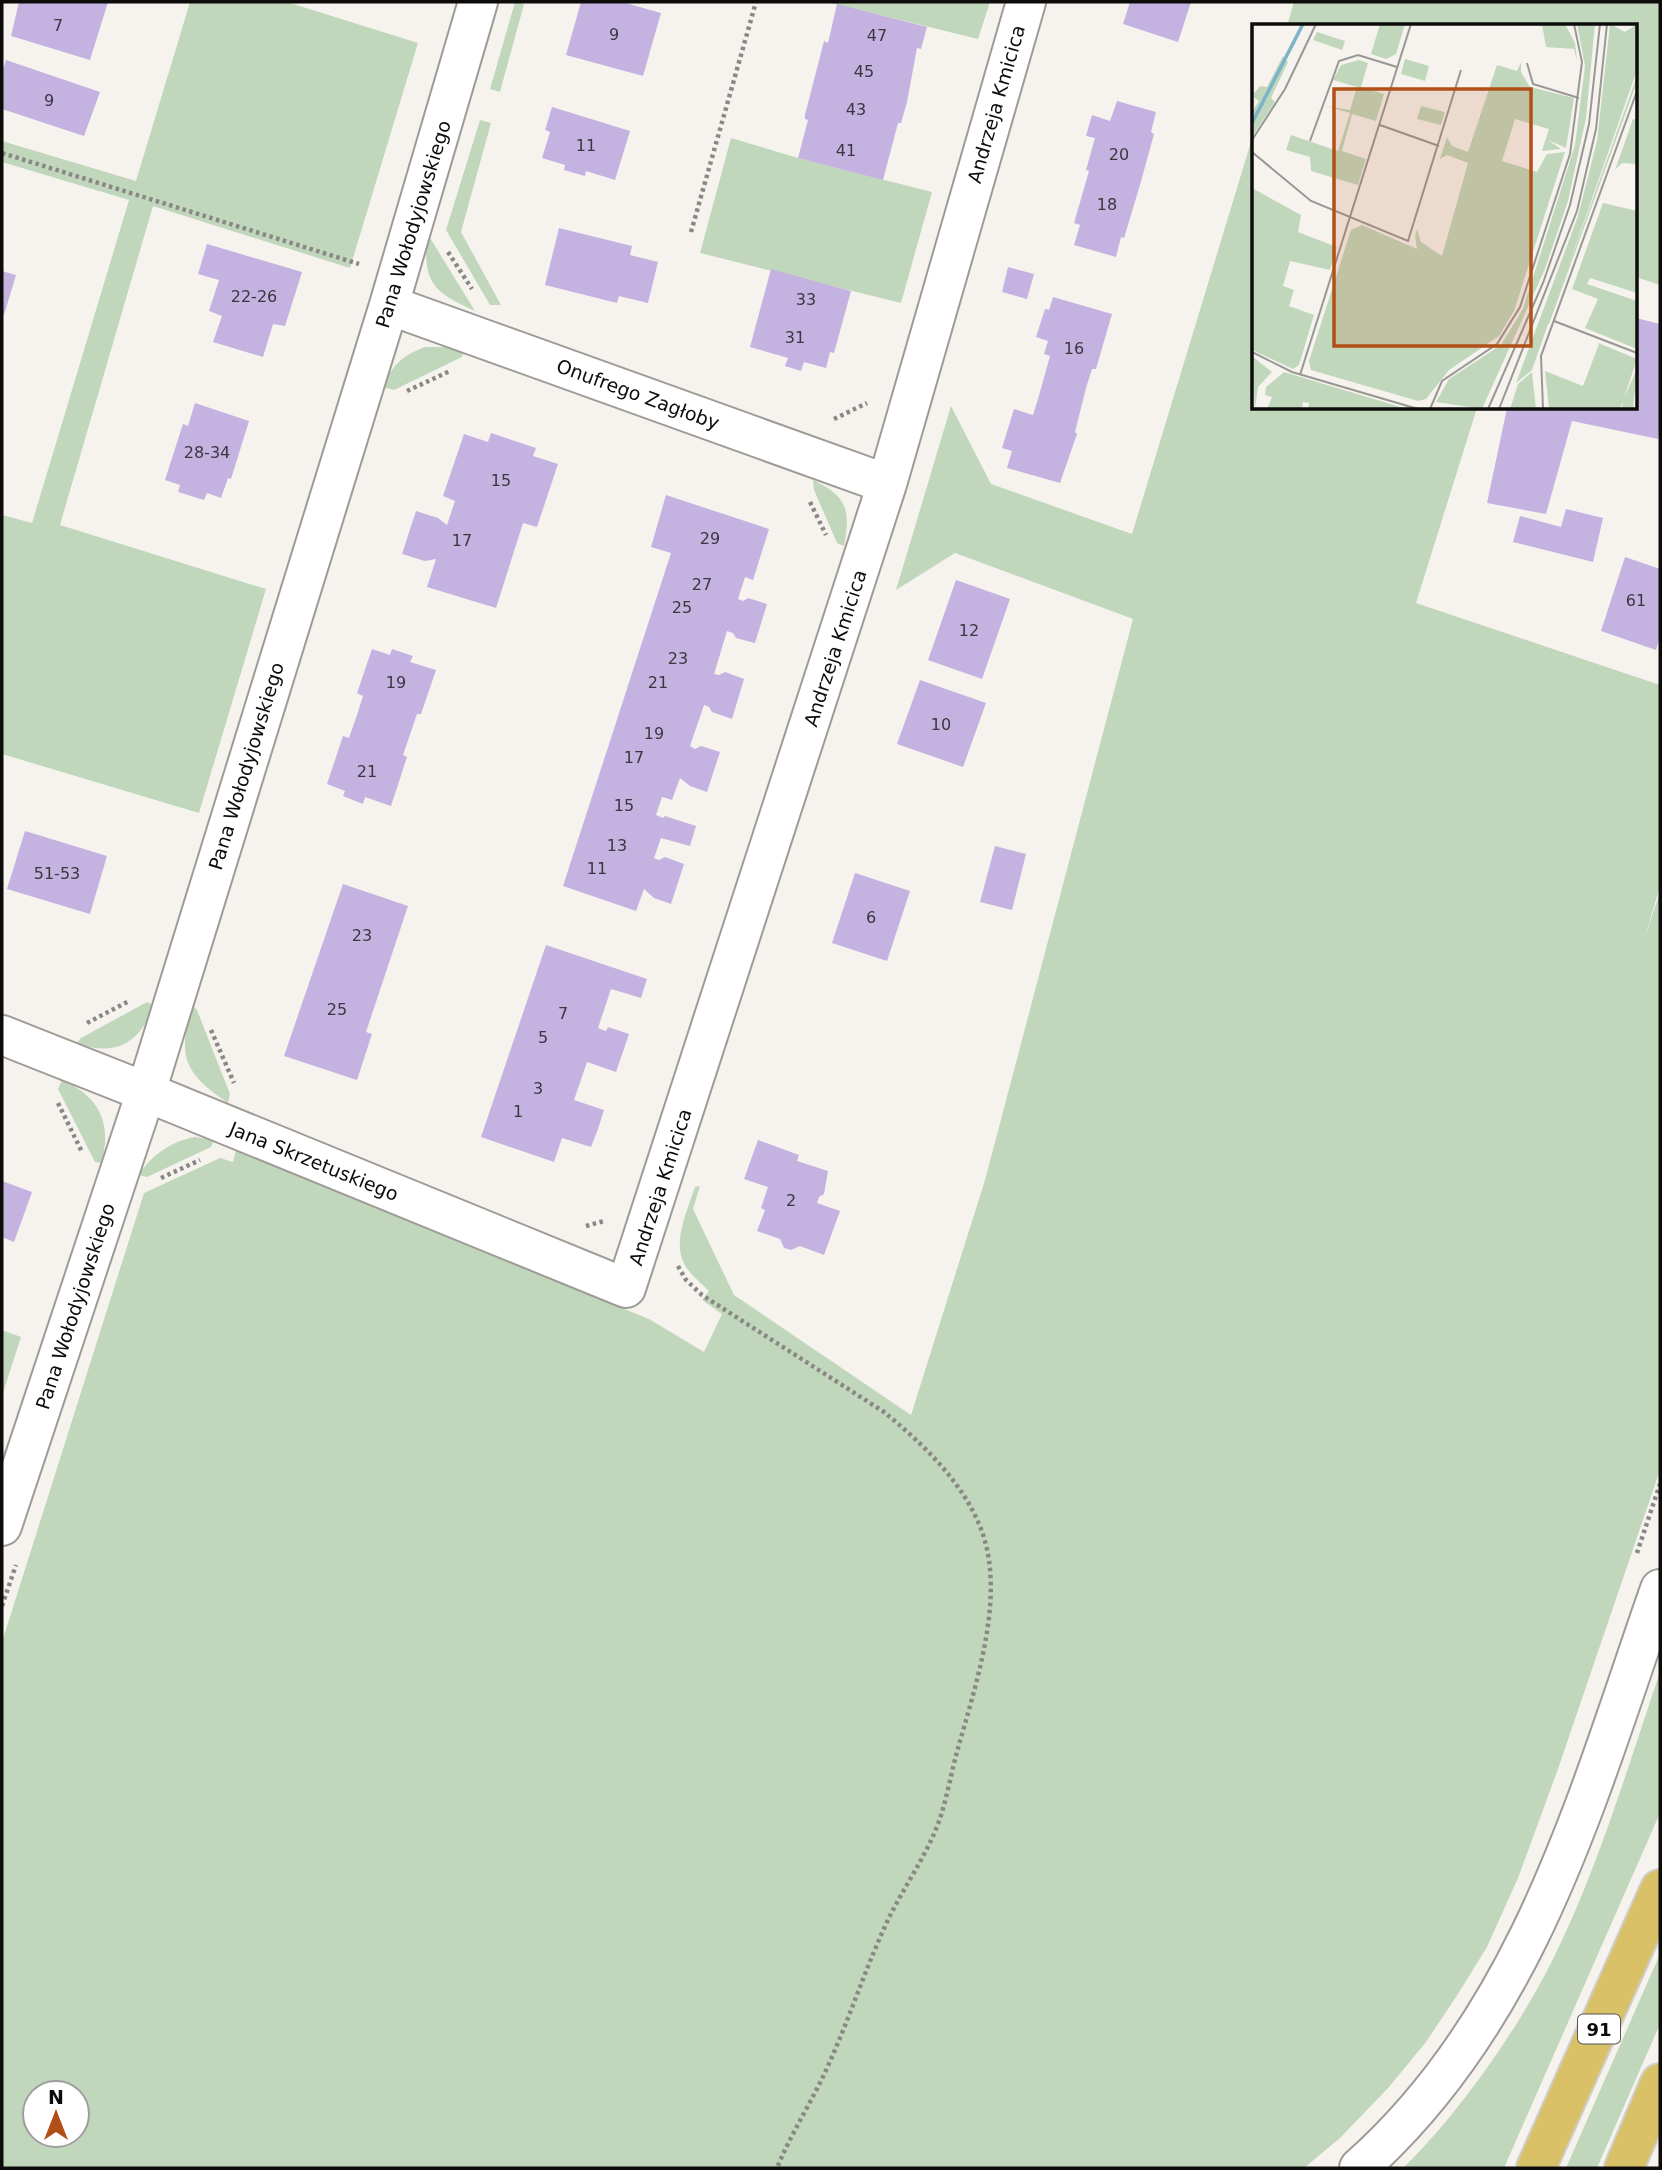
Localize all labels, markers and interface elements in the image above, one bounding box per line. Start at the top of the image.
house number: 7 [53,16,63,35]
street label: Andrzeja Kmicica [963,22,1029,186]
inset map [1252,24,1638,410]
house number: 9 [609,25,619,44]
house number: 47 [867,26,887,45]
house number: 45 [854,62,874,81]
house number: 9 [44,91,54,110]
house number: 43 [846,100,866,119]
street label: Pana Wołodyjowskiego [371,118,455,330]
house number: 11 [576,136,596,155]
house number: 41 [836,141,856,160]
house number: 20 [1109,145,1129,164]
house number: 18 [1097,195,1117,214]
house number: 22-26 [231,287,277,306]
house number: 33 [796,290,816,309]
house number: 31 [785,328,805,347]
house number: 16 [1064,339,1084,358]
street label: Onufrego Zagłoby [554,354,722,434]
house number: 28-34 [184,443,230,462]
house number: 15 [491,471,511,490]
house number: 29 [700,529,720,548]
house number: 17 [452,531,472,550]
street label: Andrzeja Kmicica [799,567,871,729]
house number: 27 [692,575,712,594]
house number: 61 [1626,591,1646,610]
house number: 25 [672,598,692,617]
house number: 12 [959,621,979,640]
house number: 23 [668,649,688,668]
street label: Pana Wołodyjowskiego [204,660,288,872]
house number: 19 [386,673,406,692]
house number: 21 [648,673,668,692]
house number: 10 [931,715,951,734]
house number: 19 [644,724,664,743]
house number: 17 [624,748,644,767]
house number: 21 [357,762,377,781]
house number: 15 [614,796,634,815]
house number: 13 [607,836,627,855]
house number: 11 [587,859,607,878]
house number: 51-53 [34,864,80,883]
house number: 6 [866,908,876,927]
house number: 23 [352,926,372,945]
house number: 25 [327,1000,347,1019]
house number: 7 [558,1004,568,1023]
house number: 5 [538,1028,548,1047]
house number: 3 [533,1079,543,1098]
house number: 1 [513,1102,523,1121]
street label: Andrzeja Kmicica [624,1106,696,1268]
street label: Jana Skrzetuskiego [225,1117,402,1205]
house number: 2 [786,1191,796,1210]
street label: Pana Wołodyjowskiego [31,1200,119,1412]
road number: 91 [1578,2014,1620,2043]
north arrow [21,2079,91,2149]
text: N [48,2086,64,2108]

